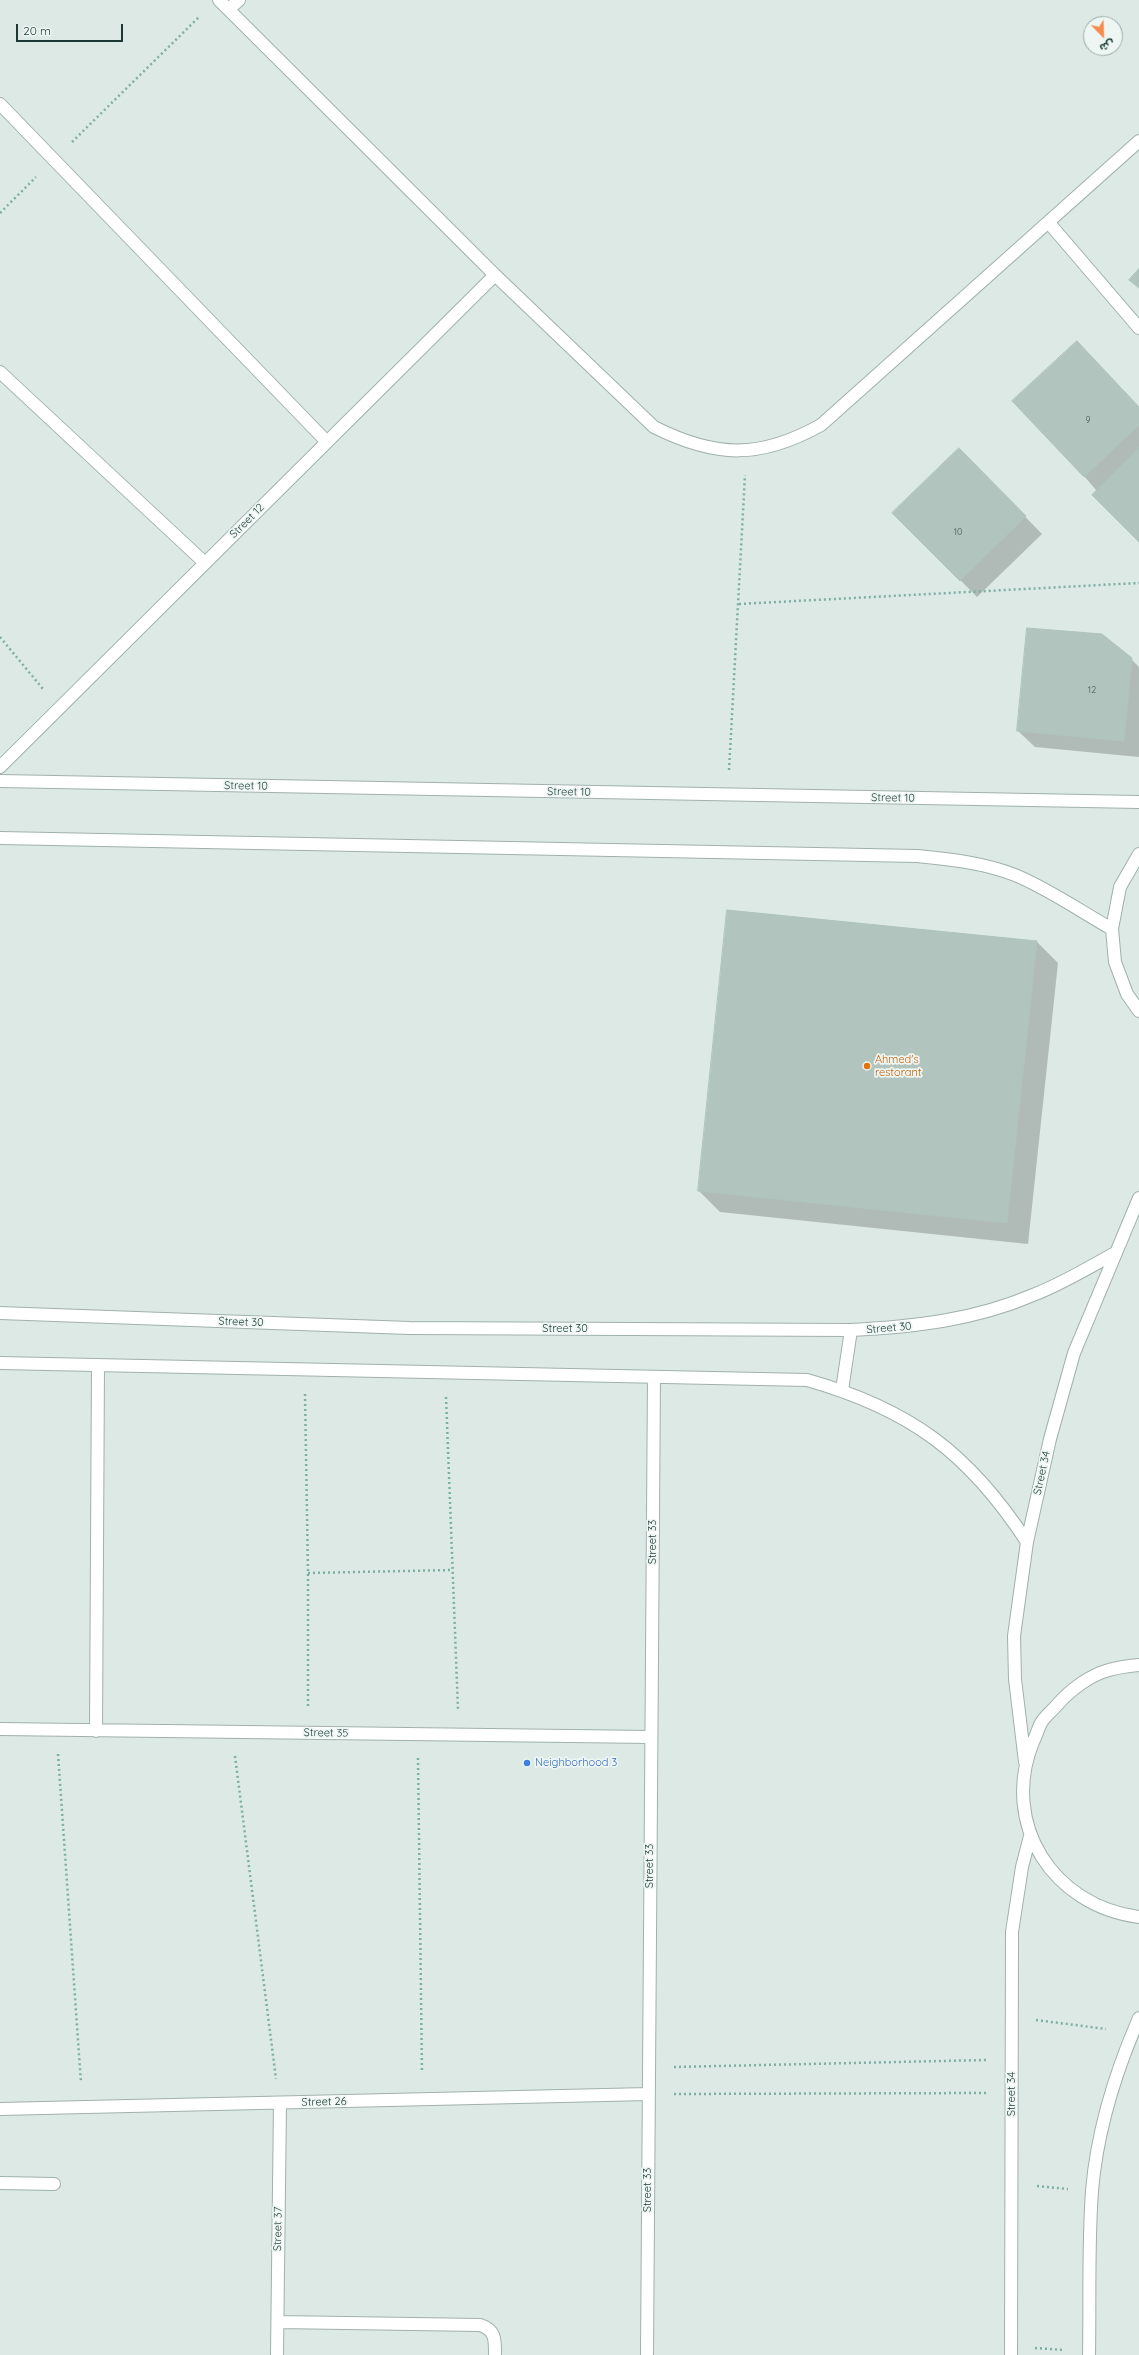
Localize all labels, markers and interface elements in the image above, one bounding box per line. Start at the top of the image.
scale bar [18,16,125,42]
north arrow [1083,16,1123,56]
text: 20 m [23,23,51,38]
text: ش [1098,37,1117,56]
house number: 9 [1085,415,1091,425]
street label: Street 12 [227,501,267,541]
house number: 10 [954,527,962,537]
house number: 12 [1088,685,1096,695]
street label: Street 10 [224,779,268,793]
street label: Street 10 [547,785,591,799]
street label: Street 10 [871,791,915,805]
place label: Ahmed's restorant [875,1053,922,1079]
marker: Ahmed's restorant [862,1061,872,1071]
street label: Street 30 [218,1315,264,1329]
street label: Street 30 [866,1319,912,1337]
street label: Street 30 [542,1322,588,1336]
street label: Street 34 [1031,1450,1053,1496]
street label: Street 33 [646,1520,660,1564]
street label: Street 35 [303,1726,349,1740]
place label: Neighborhood 3 [535,1756,617,1770]
marker: Neighborhood 3 [522,1758,532,1768]
street label: Street 33 [643,1844,657,1888]
street label: Street 34 [1005,2072,1019,2116]
street label: Street 26 [301,2095,347,2109]
street label: Street 33 [641,2168,655,2212]
street label: Street 37 [271,2207,285,2251]

